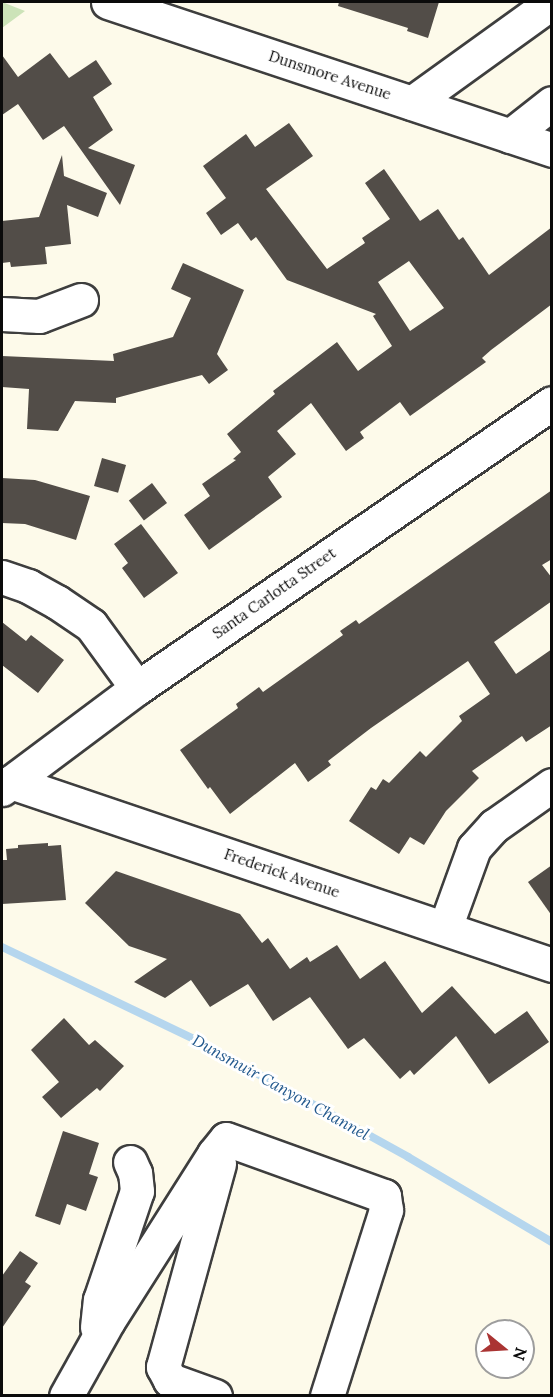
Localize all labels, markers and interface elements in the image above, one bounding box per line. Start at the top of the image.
street label: Dunsmore Avenue [266,47,394,103]
street label: Santa Carlotta Street [209,544,339,642]
street label: Frederick Avenue [222,845,342,901]
water label: Dunsmuir Canyon Channel [189,1030,373,1144]
north arrow [475,1319,535,1379]
text: N [509,1345,532,1363]

